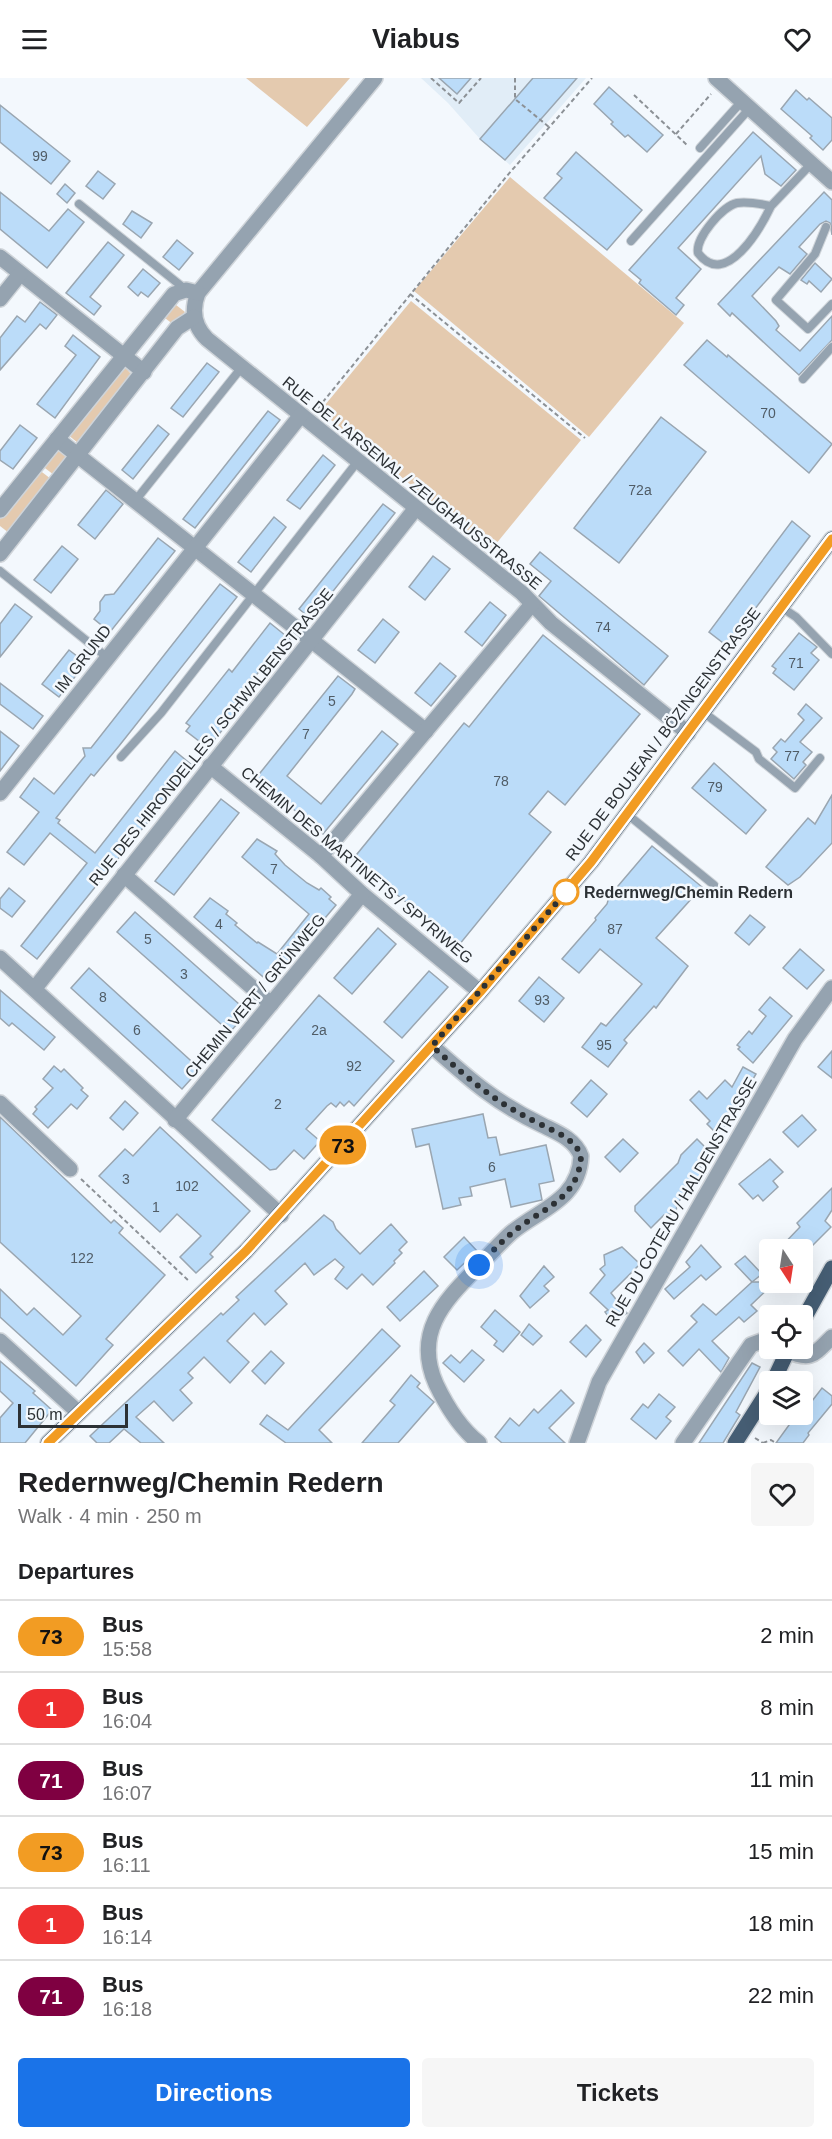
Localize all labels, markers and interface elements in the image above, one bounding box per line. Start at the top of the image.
icon: menu [18,23,51,56]
icon: heart [781,23,814,56]
text: Viabus [372,24,460,54]
house number: 99 [32,148,48,164]
street label: RUE DE L'ARSENAL / ZEUGHAUSSTRASSE [279,373,545,593]
house number: 70 [760,405,776,421]
house number: 72a [628,482,652,498]
street label: RUE DES HIRONDELLES / SCHWALBENSTRASSE [86,585,336,889]
street label: RUE DE BOUJEAN / BÖZINGENSTRASSE [562,604,764,864]
house number: 74 [595,619,611,635]
street label: IM GRUND [51,622,115,696]
house number: 71 [788,655,804,671]
house number: 5 [328,693,336,709]
house number: 7 [302,726,310,742]
house number: 77 [784,748,800,764]
street label: CHEMIN DES MARTINETS / SPYRIWEG [238,763,476,967]
house number: 78 [493,773,509,789]
house number: 79 [707,779,723,795]
house number: 7 [270,861,278,877]
marker: Redernweg/Chemin Redern [553,879,579,905]
place label: Redernweg/Chemin Redern [584,884,793,901]
street label: CHEMIN VERT / GRÜNWEG [182,911,328,1081]
house number: 4 [215,916,223,932]
house number: 87 [607,921,623,937]
house number: 5 [144,931,152,947]
house number: 3 [180,966,188,982]
house number: 8 [99,989,107,1005]
house number: 93 [534,992,550,1008]
house number: 6 [133,1022,141,1038]
house number: 2a [311,1022,327,1038]
house number: 95 [596,1037,612,1053]
house number: 92 [346,1058,362,1074]
street label: RUE DU COTEAU / HALDENSTRASSE [602,1074,760,1330]
house number: 2 [274,1096,282,1112]
line badge: 73 [316,1126,370,1164]
text: 73 [331,1134,355,1157]
house number: 6 [488,1159,496,1175]
house number: 3 [122,1171,130,1187]
house number: 102 [175,1178,199,1194]
house number: 1 [152,1199,160,1215]
north arrow [759,1239,813,1293]
map controls [759,1239,813,1425]
house number: 122 [70,1250,94,1266]
your location [464,1250,494,1280]
button: locate [759,1305,813,1359]
button: layers [759,1371,813,1425]
scale bar [18,1401,128,1428]
text: 50 m [27,1406,63,1423]
button: heart [751,1463,814,1526]
text: Redernweg/Chemin Redern [18,1467,384,1498]
text: Walk · 4 min · 250 m [18,1505,202,1527]
text: Departures [18,1559,134,1584]
text: Bus [102,1612,144,1637]
text: 2 min [760,1623,814,1648]
text: 73 [39,1625,63,1648]
text: 15:58 [102,1638,152,1660]
text: Bus [102,1684,144,1709]
text: 8 min [760,1695,814,1720]
text: 1 [45,1697,57,1720]
text: 16:04 [102,1710,152,1732]
text: Bus [102,1756,144,1781]
text: 11 min [750,1767,814,1792]
text: 71 [39,1769,63,1792]
text: 16:07 [102,1782,152,1804]
text: Bus [102,1828,144,1853]
text: 15 min [748,1839,814,1864]
text: 73 [39,1841,63,1864]
text: 16:11 [102,1854,151,1876]
text: Bus [102,1900,144,1925]
text: 18 min [748,1911,814,1936]
text: 1 [45,1913,57,1936]
text: 16:14 [102,1926,152,1948]
text: Bus [102,1972,144,1997]
text: 22 min [748,1983,814,2008]
text: 71 [39,1985,63,2008]
text: 16:18 [102,1998,152,2020]
button: Directions [18,2058,410,2127]
button: Tickets [422,2058,814,2127]

